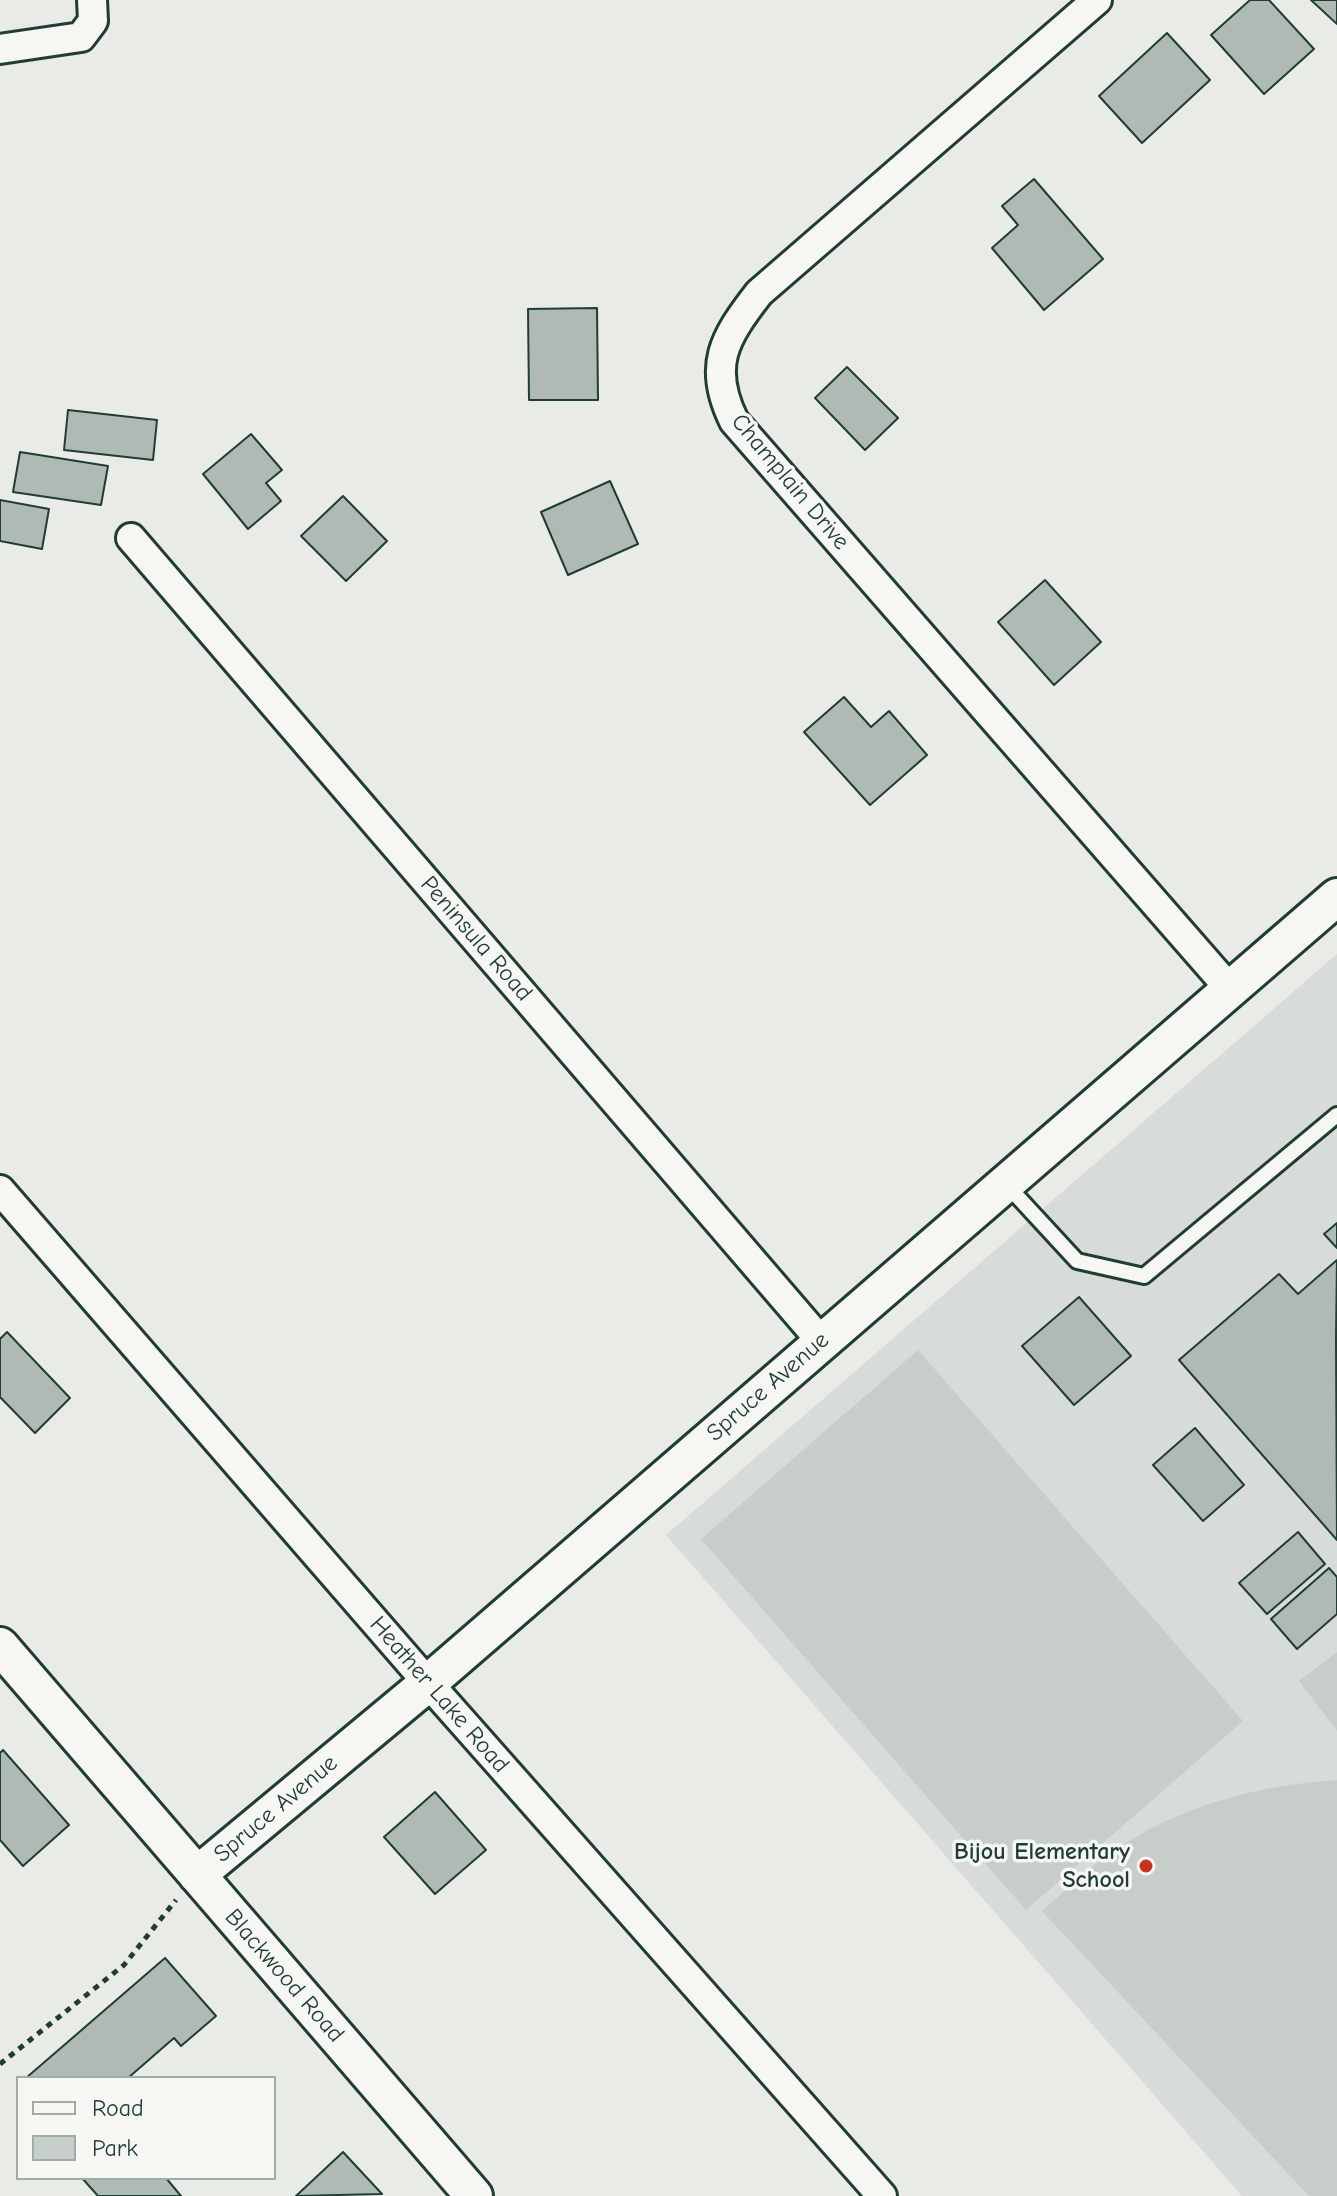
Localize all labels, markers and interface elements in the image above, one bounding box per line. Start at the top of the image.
street label: Champlain Drive [725,408,855,556]
street label: Peninsula Road [414,871,538,1007]
street label: Spruce Avenue [701,1326,835,1448]
street label: Heather Lake Road [363,1611,515,1779]
street label: Spruce Avenue [208,1749,344,1869]
place label: Bijou Elementary School [954,1838,1130,1894]
marker: Bijou Elementary School [1137,1857,1155,1875]
street label: Blackwood Road [218,1903,350,2049]
legend [16,2076,276,2180]
text: Road [92,2094,144,2122]
text: Park [92,2134,138,2162]

